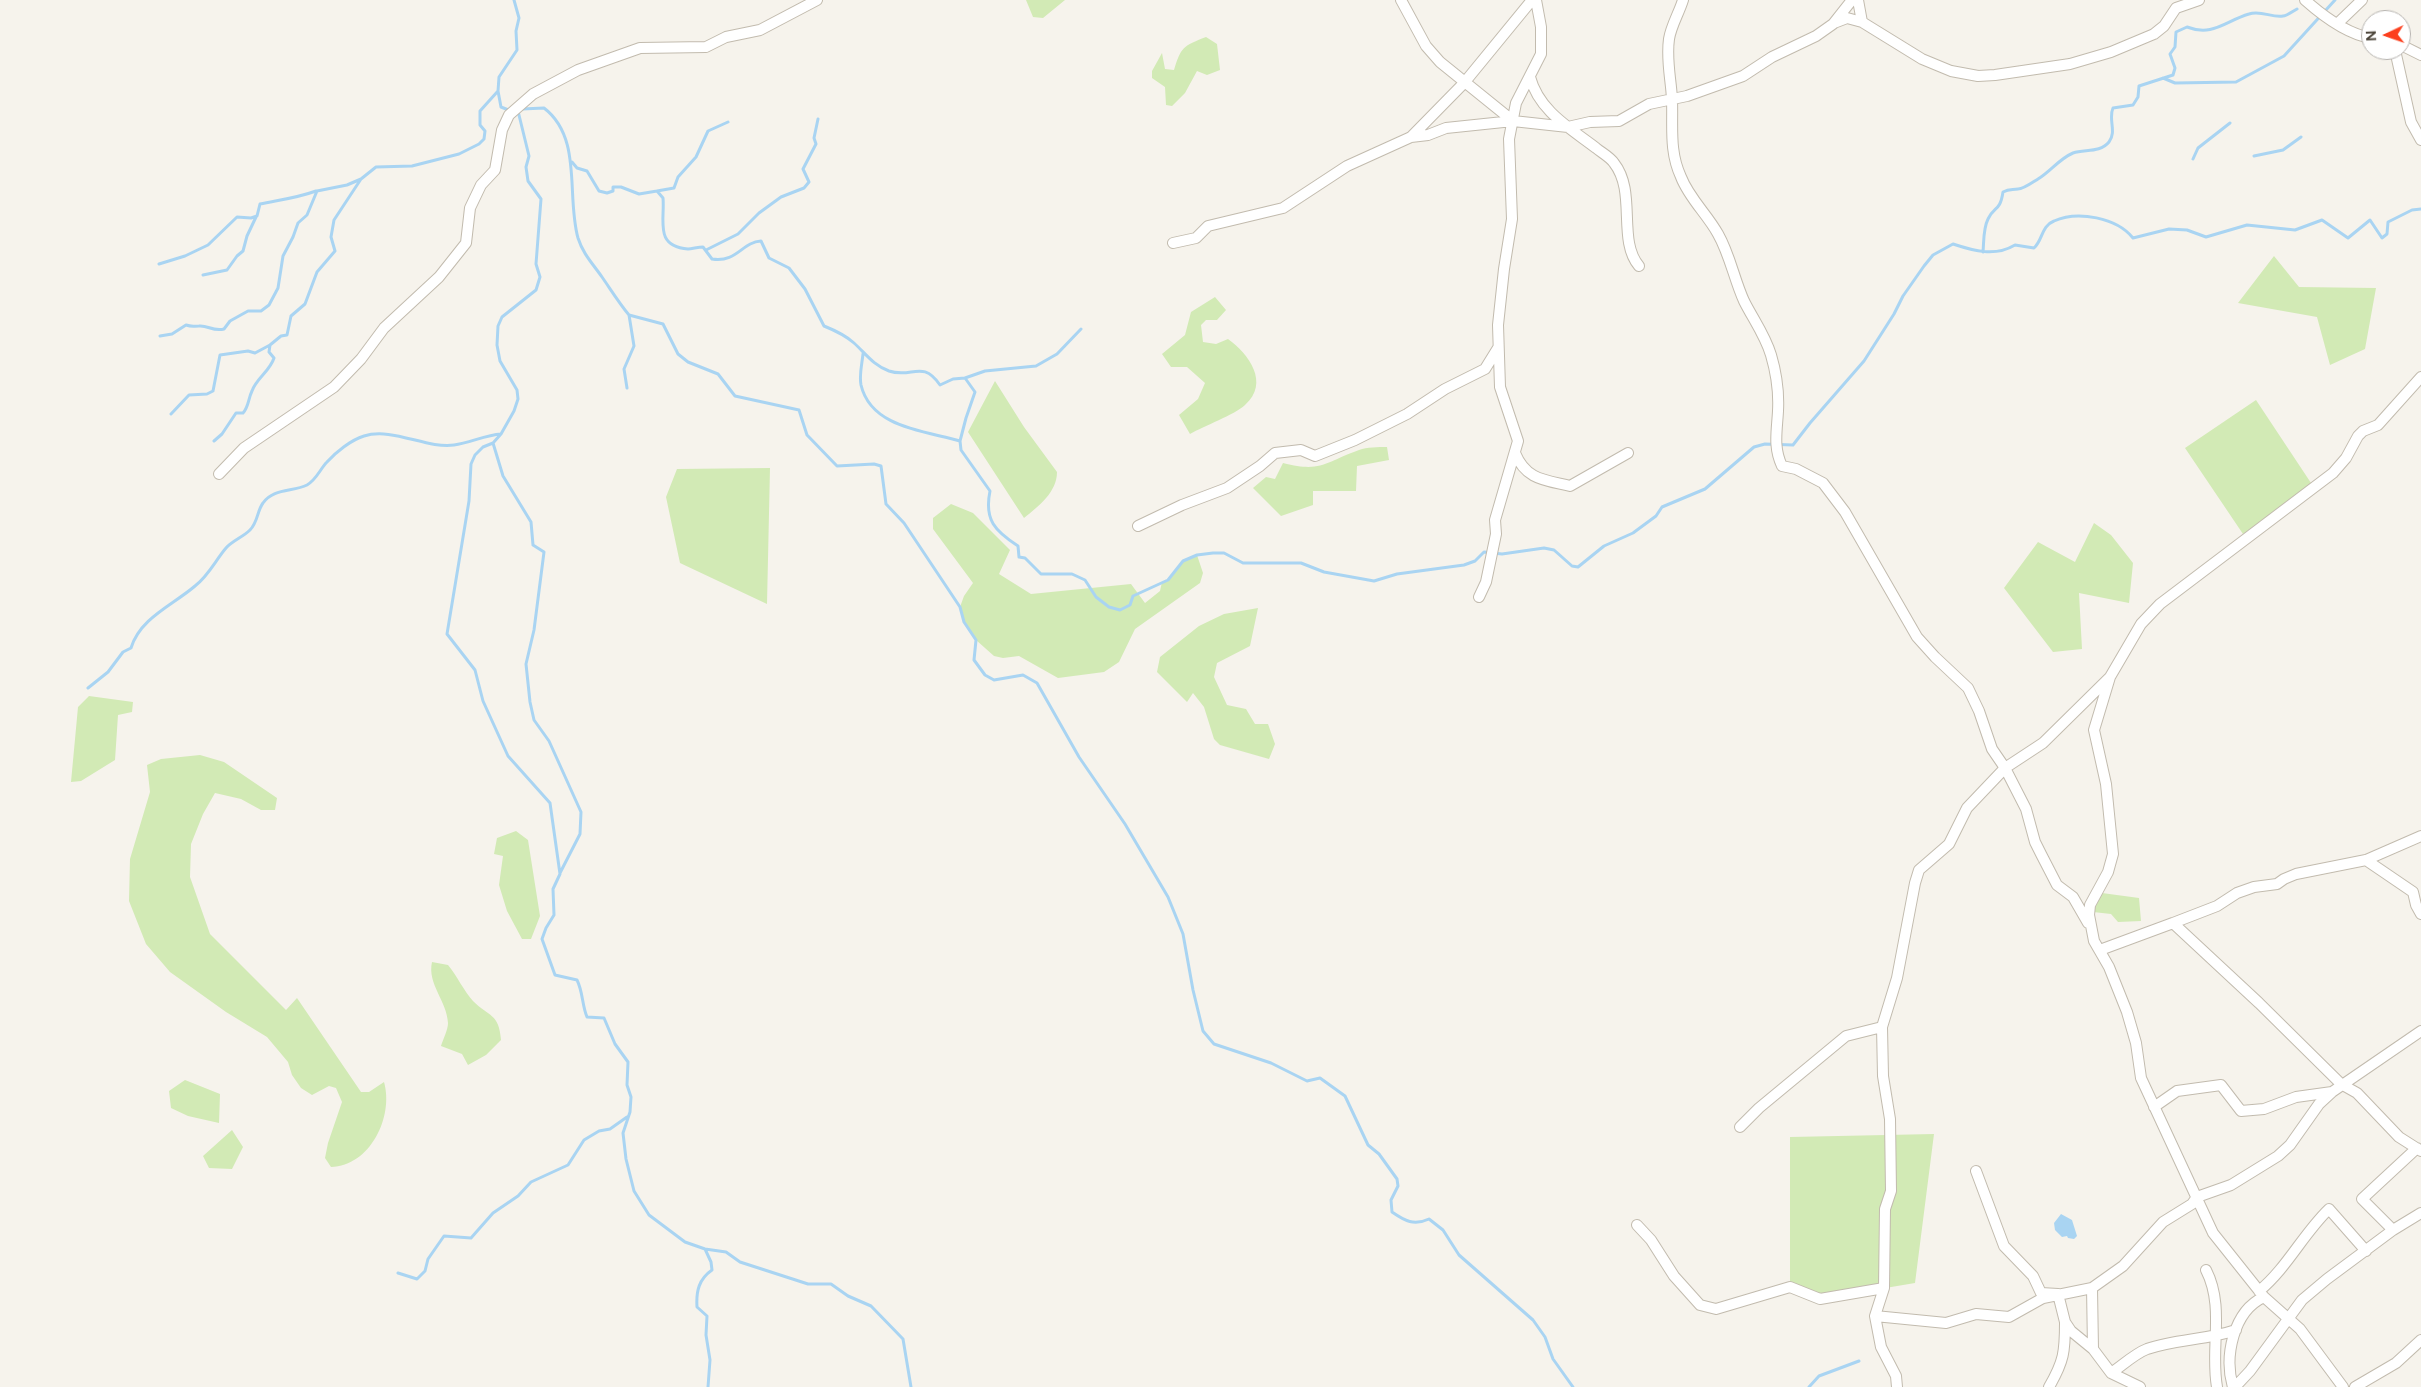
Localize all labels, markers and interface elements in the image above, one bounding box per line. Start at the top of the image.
north arrow [2361,10,2411,60]
text: N [2363,30,2380,42]

